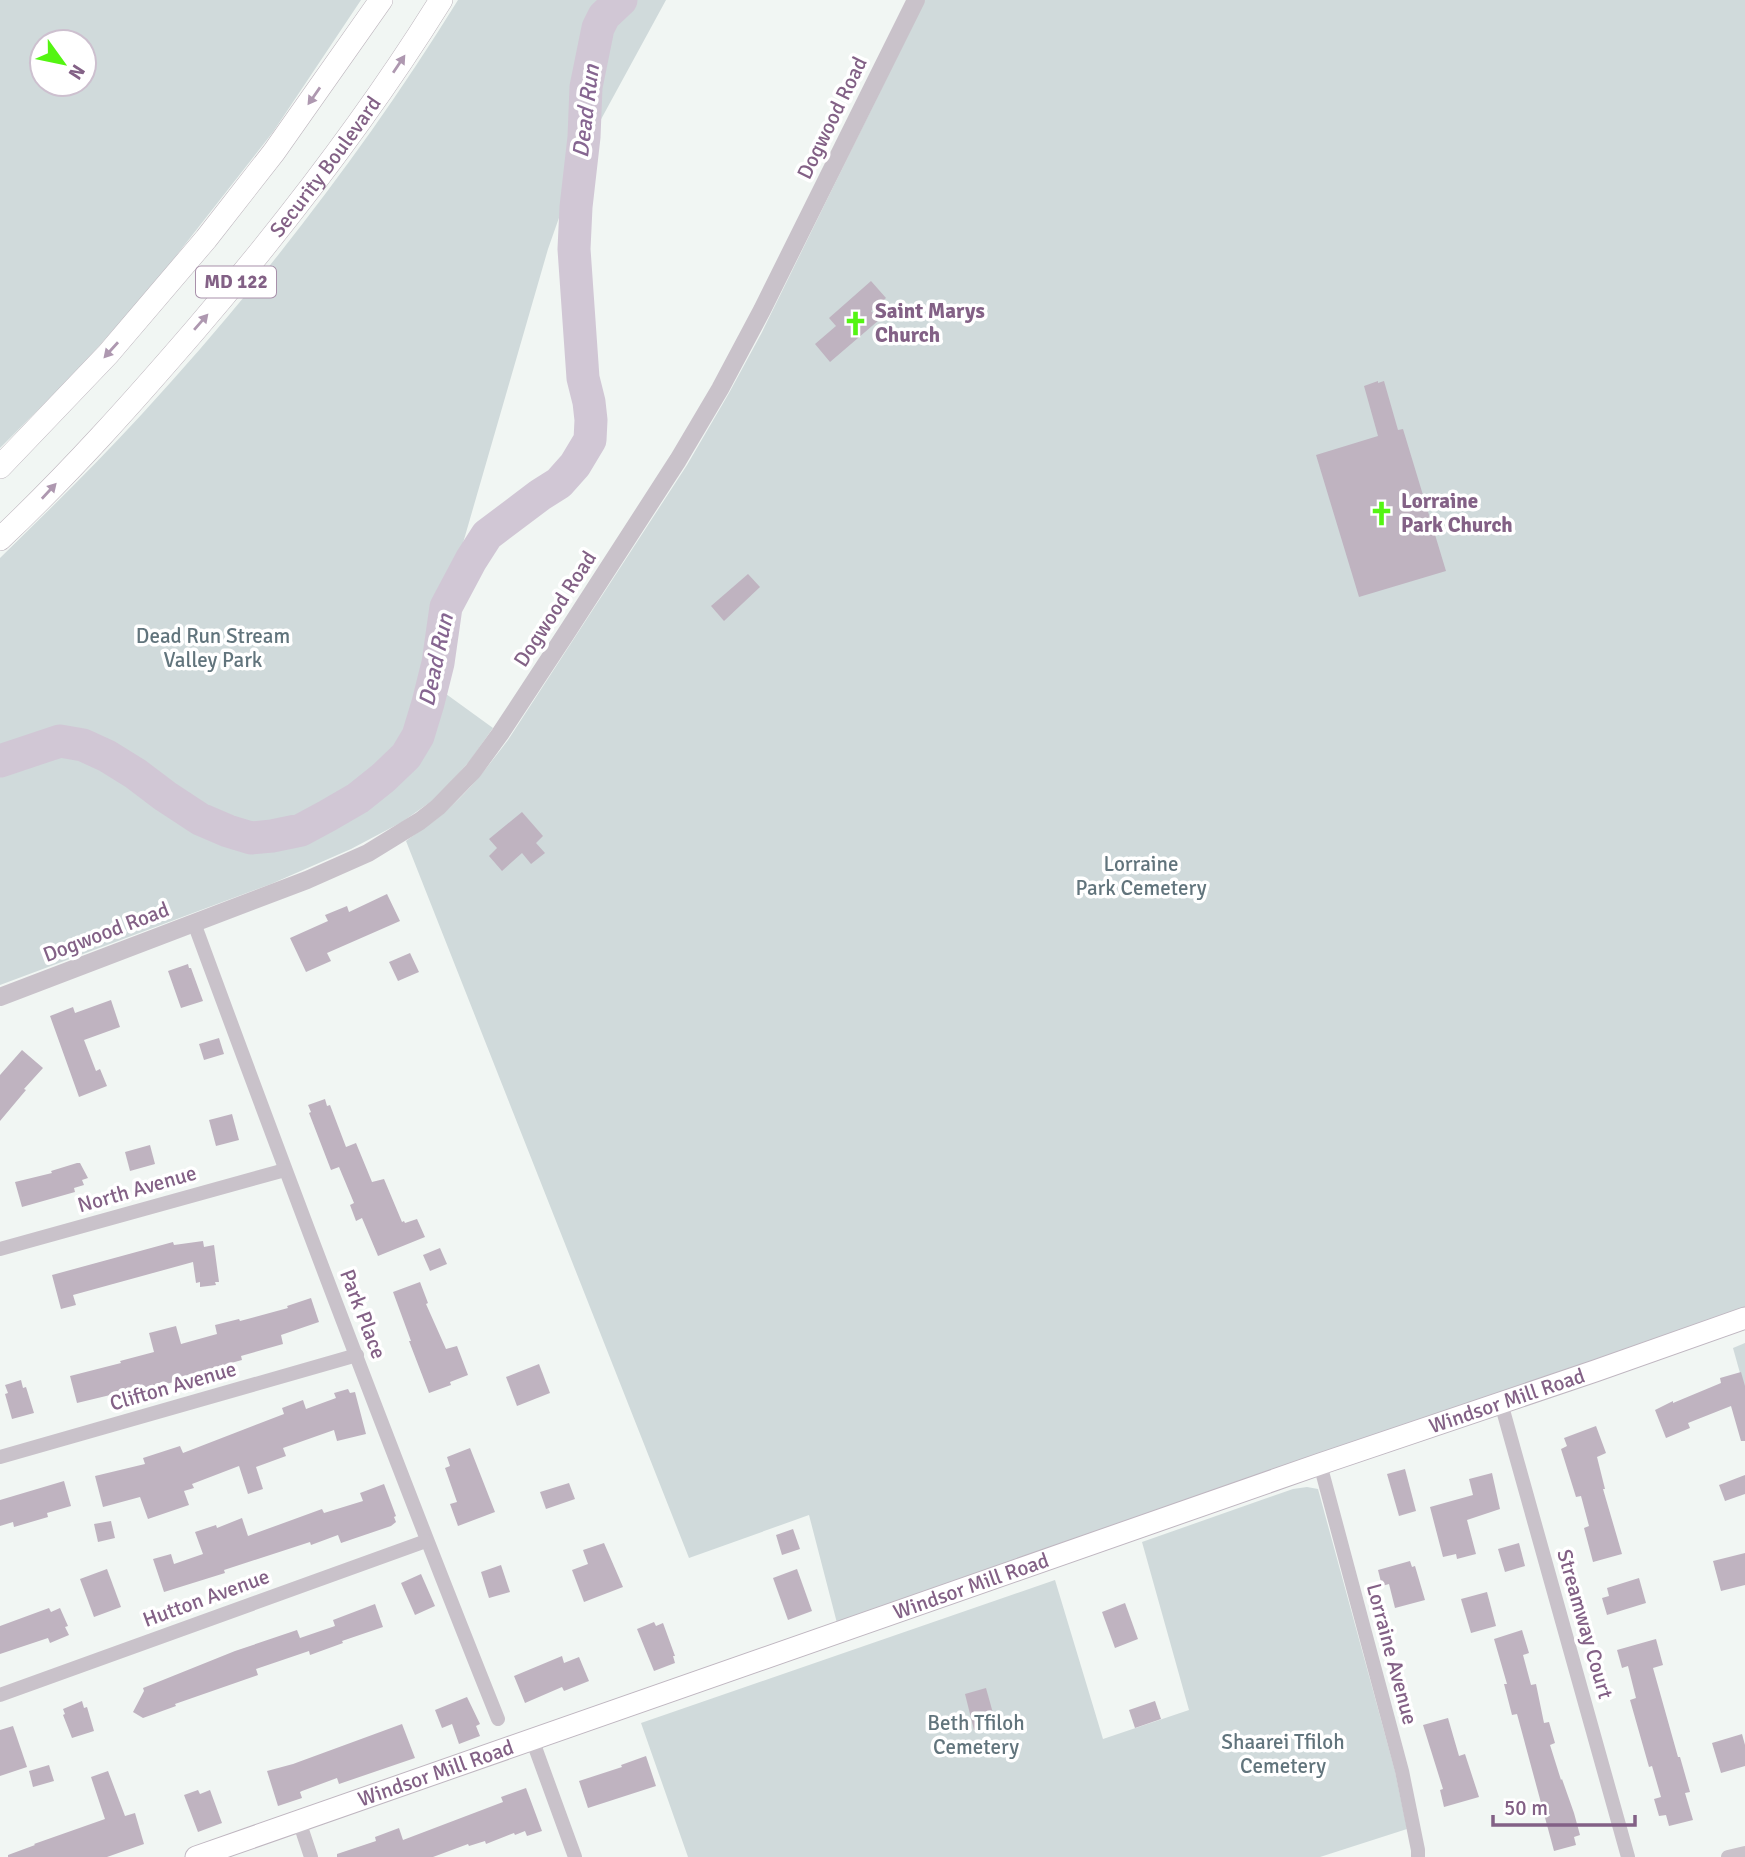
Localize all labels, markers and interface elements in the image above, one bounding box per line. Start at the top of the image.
north arrow [28,28,98,98]
street label: Dogwood Road [791,53,873,183]
one-way arrow [392,54,405,74]
text: N [63,60,90,84]
water label: Dead Run [566,61,606,159]
one-way arrow [307,87,321,105]
street label: Security Boulevard [264,91,387,242]
road number: MD 122 [196,266,276,298]
place label: Saint Marys Church [875,298,985,348]
church icon: Saint Marys Church [841,309,869,337]
one-way arrow [193,314,208,331]
one-way arrow [104,342,119,359]
one-way arrow [41,483,57,500]
place label: Lorraine Park Church [1401,488,1513,538]
church icon: Lorraine Park Church [1367,499,1395,527]
street label: Dogwood Road [508,546,602,672]
water label: Dead Run [412,610,460,709]
park label: Dead Run Stream Valley Park [136,623,290,673]
park label: Lorraine Park Cemetery [1075,851,1207,901]
street label: Dogwood Road [39,896,173,968]
street label: North Avenue [75,1160,199,1218]
street label: Park Place [334,1265,392,1363]
street label: Clifton Avenue [107,1356,239,1416]
street label: Windsor Mill Road [1425,1362,1588,1439]
street label: Streamway Court [1551,1546,1619,1702]
street label: Windsor Mill Road [890,1547,1052,1625]
street label: Hutton Avenue [139,1563,273,1633]
street label: Lorraine Avenue [1361,1580,1423,1728]
park label: Beth Tfiloh Cemetery [927,1710,1025,1760]
park label: Shaarei Tfiloh Cemetery [1221,1729,1345,1779]
street label: Windsor Mill Road [355,1734,517,1812]
scale bar [1493,1784,1635,1828]
text: 50 m [1504,1795,1548,1821]

